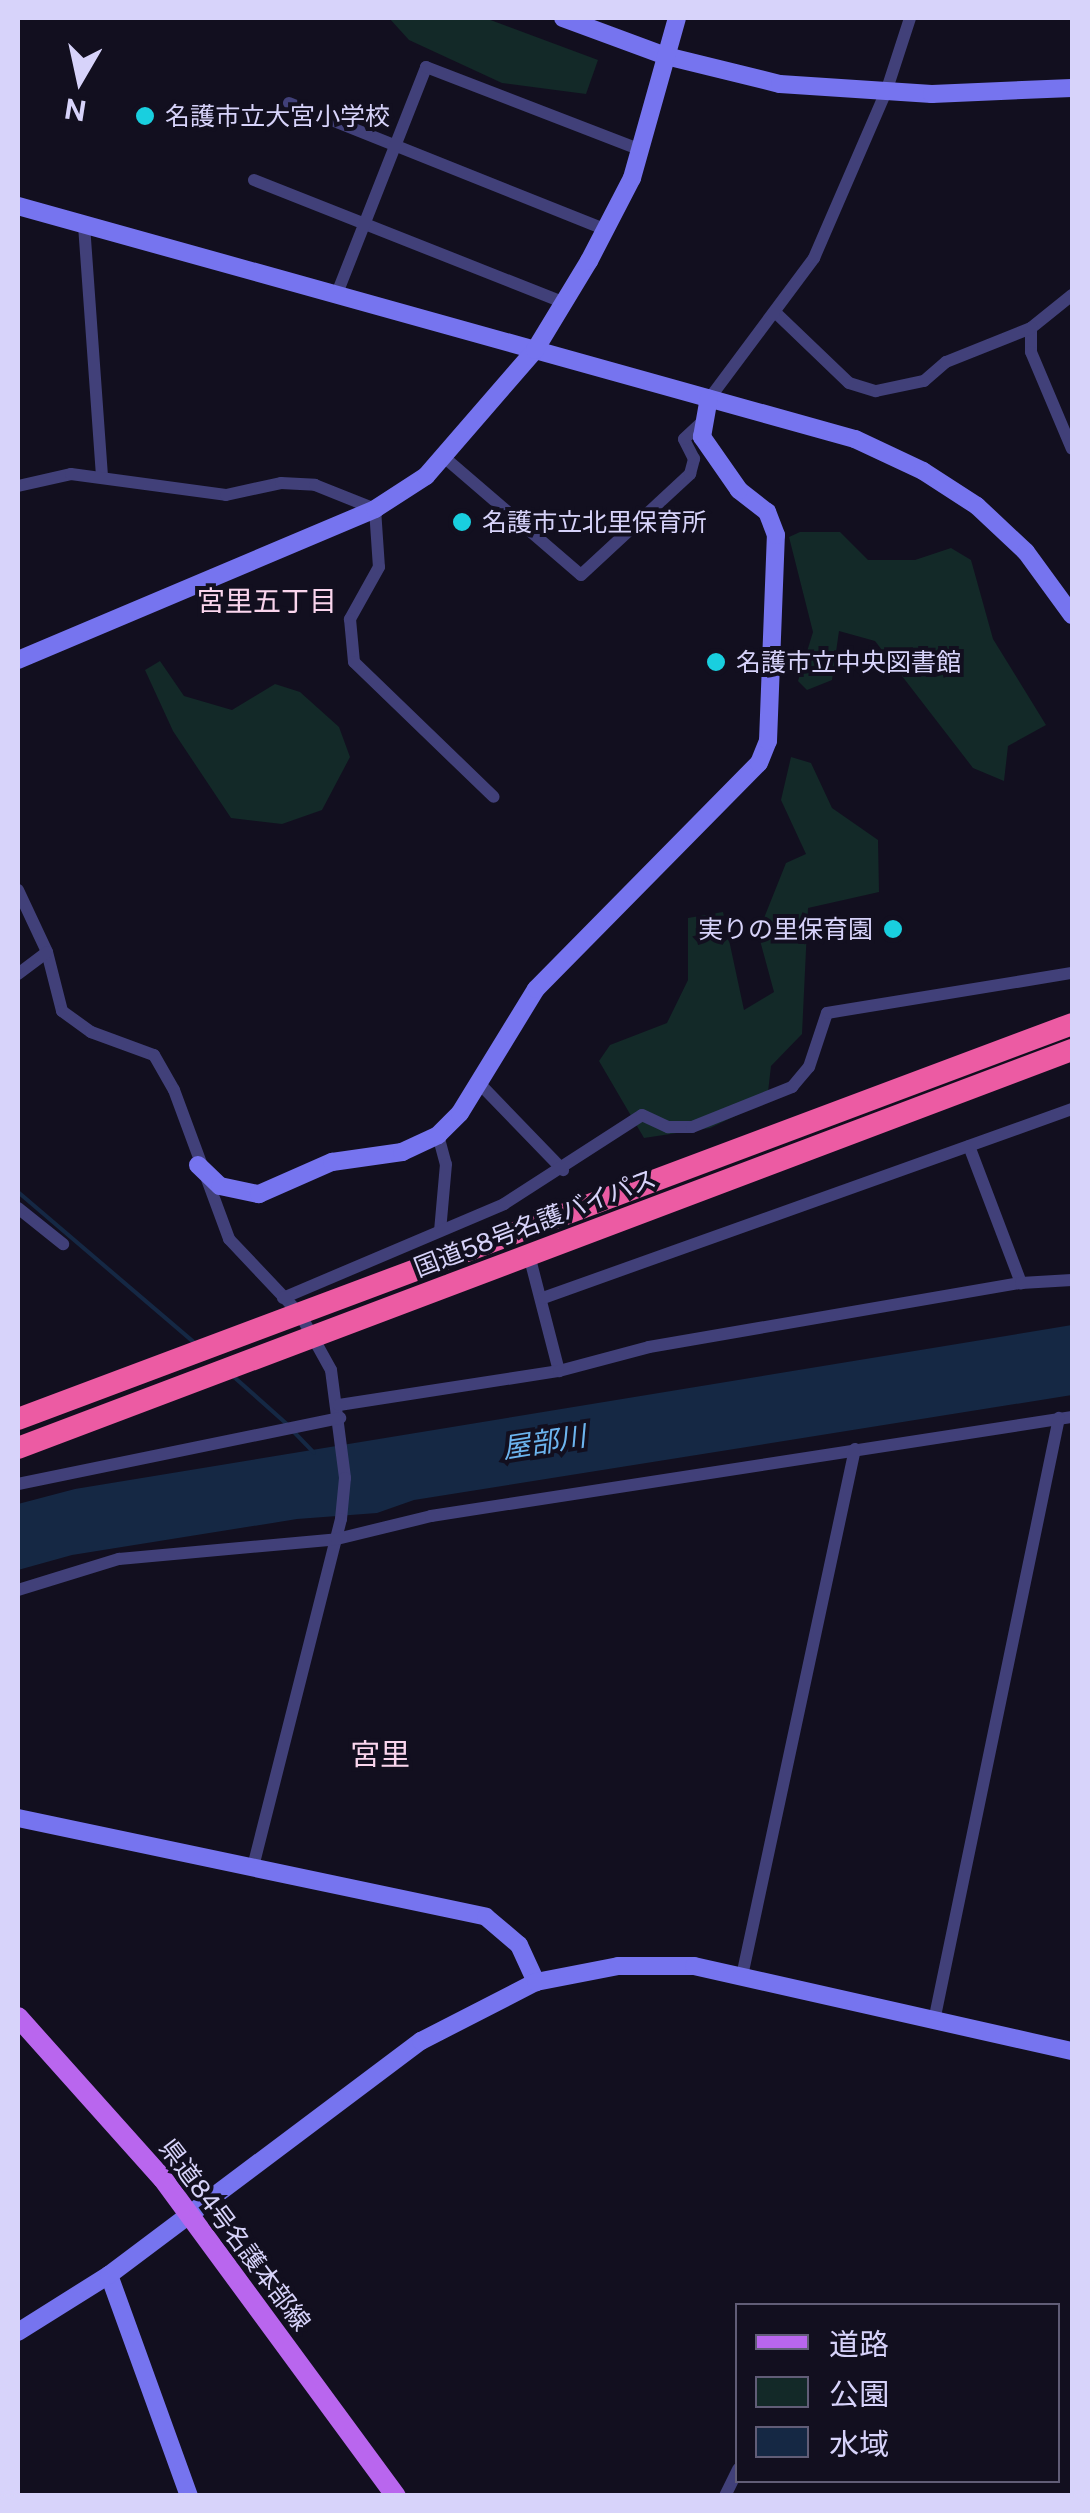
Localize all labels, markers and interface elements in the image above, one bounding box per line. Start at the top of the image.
north arrow [30,30,130,130]
text: N [62,92,89,128]
place label: 名護市立大宮小学校 [165,101,390,131]
marker: 名護市立大宮小学校 [134,105,156,127]
place label: 名護市立北里保育所 [482,507,707,537]
marker: 名護市立北里保育所 [451,511,473,533]
district label: 宮里五丁目 [197,584,337,618]
place label: 名護市立中央図書館 [736,647,961,677]
marker: 名護市立中央図書館 [705,651,727,673]
place label: 実りの里保育園 [698,914,873,944]
marker: 実りの里保育園 [882,918,904,940]
street label: 国道58号名護バイパス [410,1163,660,1283]
water label: 屋部川 [500,1419,588,1465]
district label: 宮里 [350,1736,410,1772]
street label: 県道84号名護本部線 [153,2133,317,2337]
legend [735,2303,1060,2483]
text: 道路 [829,2326,889,2362]
text: 公園 [829,2376,889,2412]
text: 水域 [829,2426,889,2462]

